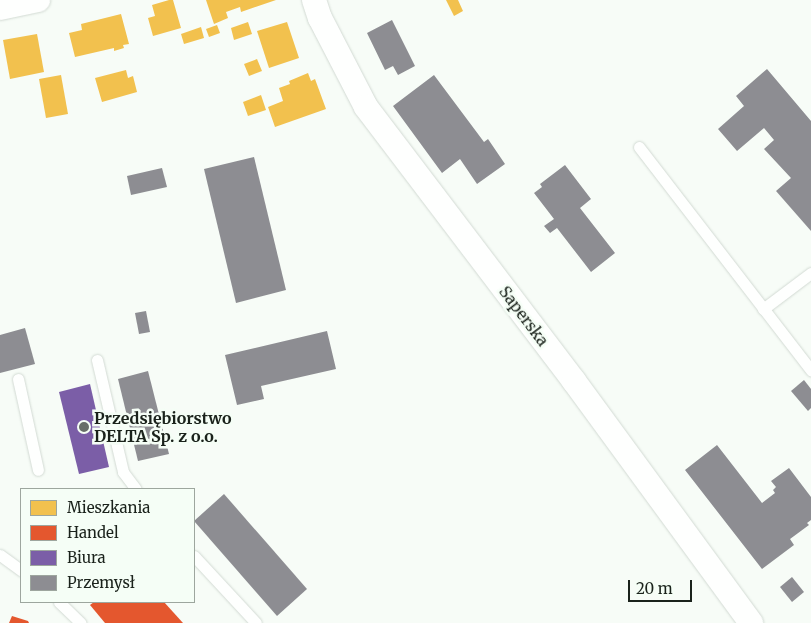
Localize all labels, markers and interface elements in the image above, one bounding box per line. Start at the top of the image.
street label: Saperska [495,282,553,350]
place label: Przedsiębiorstwo DELTA Sp. z o.o. [94,408,232,446]
marker: Przedsiębiorstwo DELTA Sp. z o.o. [78,421,90,433]
legend [20,488,195,603]
text: Mieszkania [67,498,150,517]
text: Handel [67,523,119,542]
text: Biura [67,548,106,567]
scale bar [631,570,695,602]
text: Przemysł [67,573,135,592]
text: 20 m [636,579,673,598]

